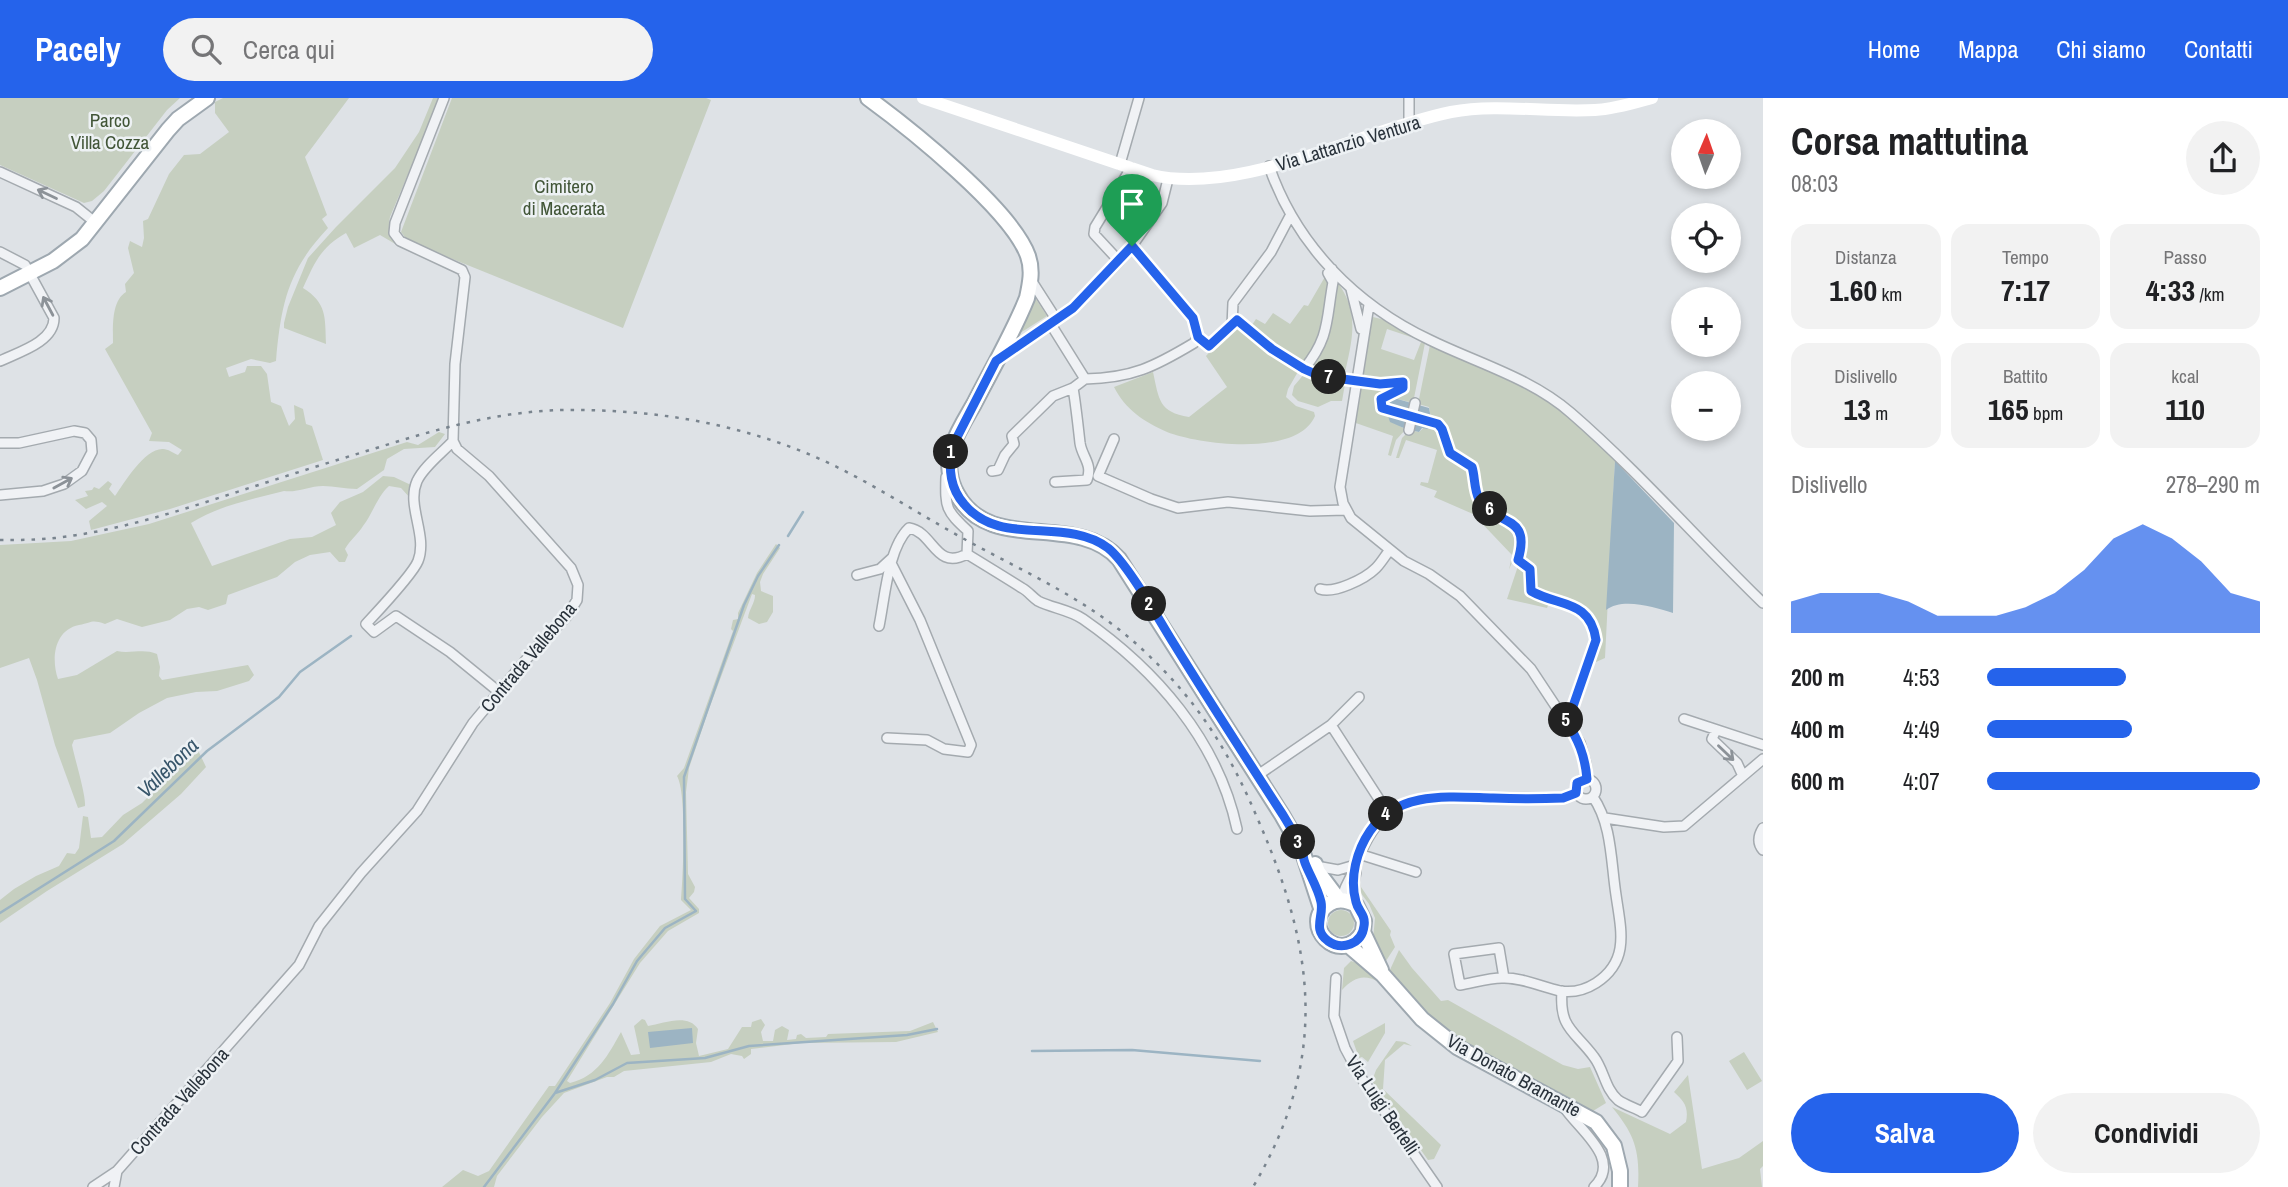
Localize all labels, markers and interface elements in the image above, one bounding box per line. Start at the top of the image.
search box [163,18,653,81]
text: Pacely [35,27,121,71]
icon: search [187,30,225,68]
text: Cerca qui [243,32,335,67]
text: Home [1868,33,1920,65]
text: Mappa [1958,33,2018,65]
text: Chi siamo [2056,33,2146,65]
text: Contatti [2184,33,2253,65]
park label: Parco Villa Cozza [71,107,150,155]
street label: Via Lattanzio Ventura [1273,109,1424,177]
text: Corsa mattutina [1791,116,2028,167]
north arrow [1671,119,1741,189]
map controls [1671,119,1741,441]
button: share [2186,121,2260,195]
text: 08:03 [1791,168,1838,199]
park label: Cimitero di Macerata [523,173,605,221]
pin [1102,174,1162,246]
icon: arrive [1113,185,1151,223]
one-way arrow [37,186,58,200]
button: locate [1671,203,1741,273]
text: Distanza [1835,244,1897,270]
text: Tempo [2002,244,2049,270]
text: Passo [2164,244,2207,270]
text: 1.60 [1829,270,1877,310]
text: 7:17 [2001,270,2050,310]
text: 4:33 [2146,270,2195,310]
text: km [1877,281,1902,307]
text: /km [2195,281,2225,307]
button: + [1671,287,1741,357]
one-way arrow [41,296,54,317]
pin: 7 [1312,360,1346,394]
text: 7 [1324,363,1333,389]
text: Dislivello [1834,363,1897,389]
text: Battito [2003,363,2048,389]
text: kcal [2171,363,2199,389]
button: − [1671,371,1741,441]
text: 13 [1843,389,1871,429]
text: 165 [1988,389,2029,429]
text: 110 [2165,389,2205,429]
text: m [1871,400,1888,426]
text: bpm [2029,400,2063,426]
pin: 1 [934,434,968,470]
text: 1 [946,438,955,464]
text: Dislivello [1791,469,1868,500]
text: 278–290 m [2166,469,2260,500]
one-way arrow [52,475,73,489]
pin: 6 [1472,492,1508,526]
text: 6 [1485,495,1494,521]
pin: 2 [1132,587,1166,622]
text: 2 [1144,590,1153,616]
street label: Contrada Vallebona [474,596,582,718]
text: 200 m [1791,662,1844,693]
text: 4:53 [1903,662,1940,693]
pin: 5 [1548,702,1584,738]
text: 5 [1561,706,1570,732]
text: 400 m [1791,714,1844,745]
text: 4:49 [1903,714,1940,745]
water label: Vallebona [131,731,205,804]
one-way arrow [1717,744,1734,761]
text: 600 m [1791,766,1844,797]
text: 4:07 [1903,766,1940,797]
pin: 4 [1368,796,1404,832]
text: 4 [1381,800,1390,826]
pin: 3 [1280,824,1316,860]
text: 3 [1293,828,1302,854]
street label: Via Donato Bramante [1442,1027,1586,1123]
street label: Contrada Vallebona [124,1041,235,1160]
street label: Via Luigi Bertelli [1340,1050,1426,1160]
button: Salva [1791,1093,2019,1173]
button: Condividi [2033,1093,2260,1173]

